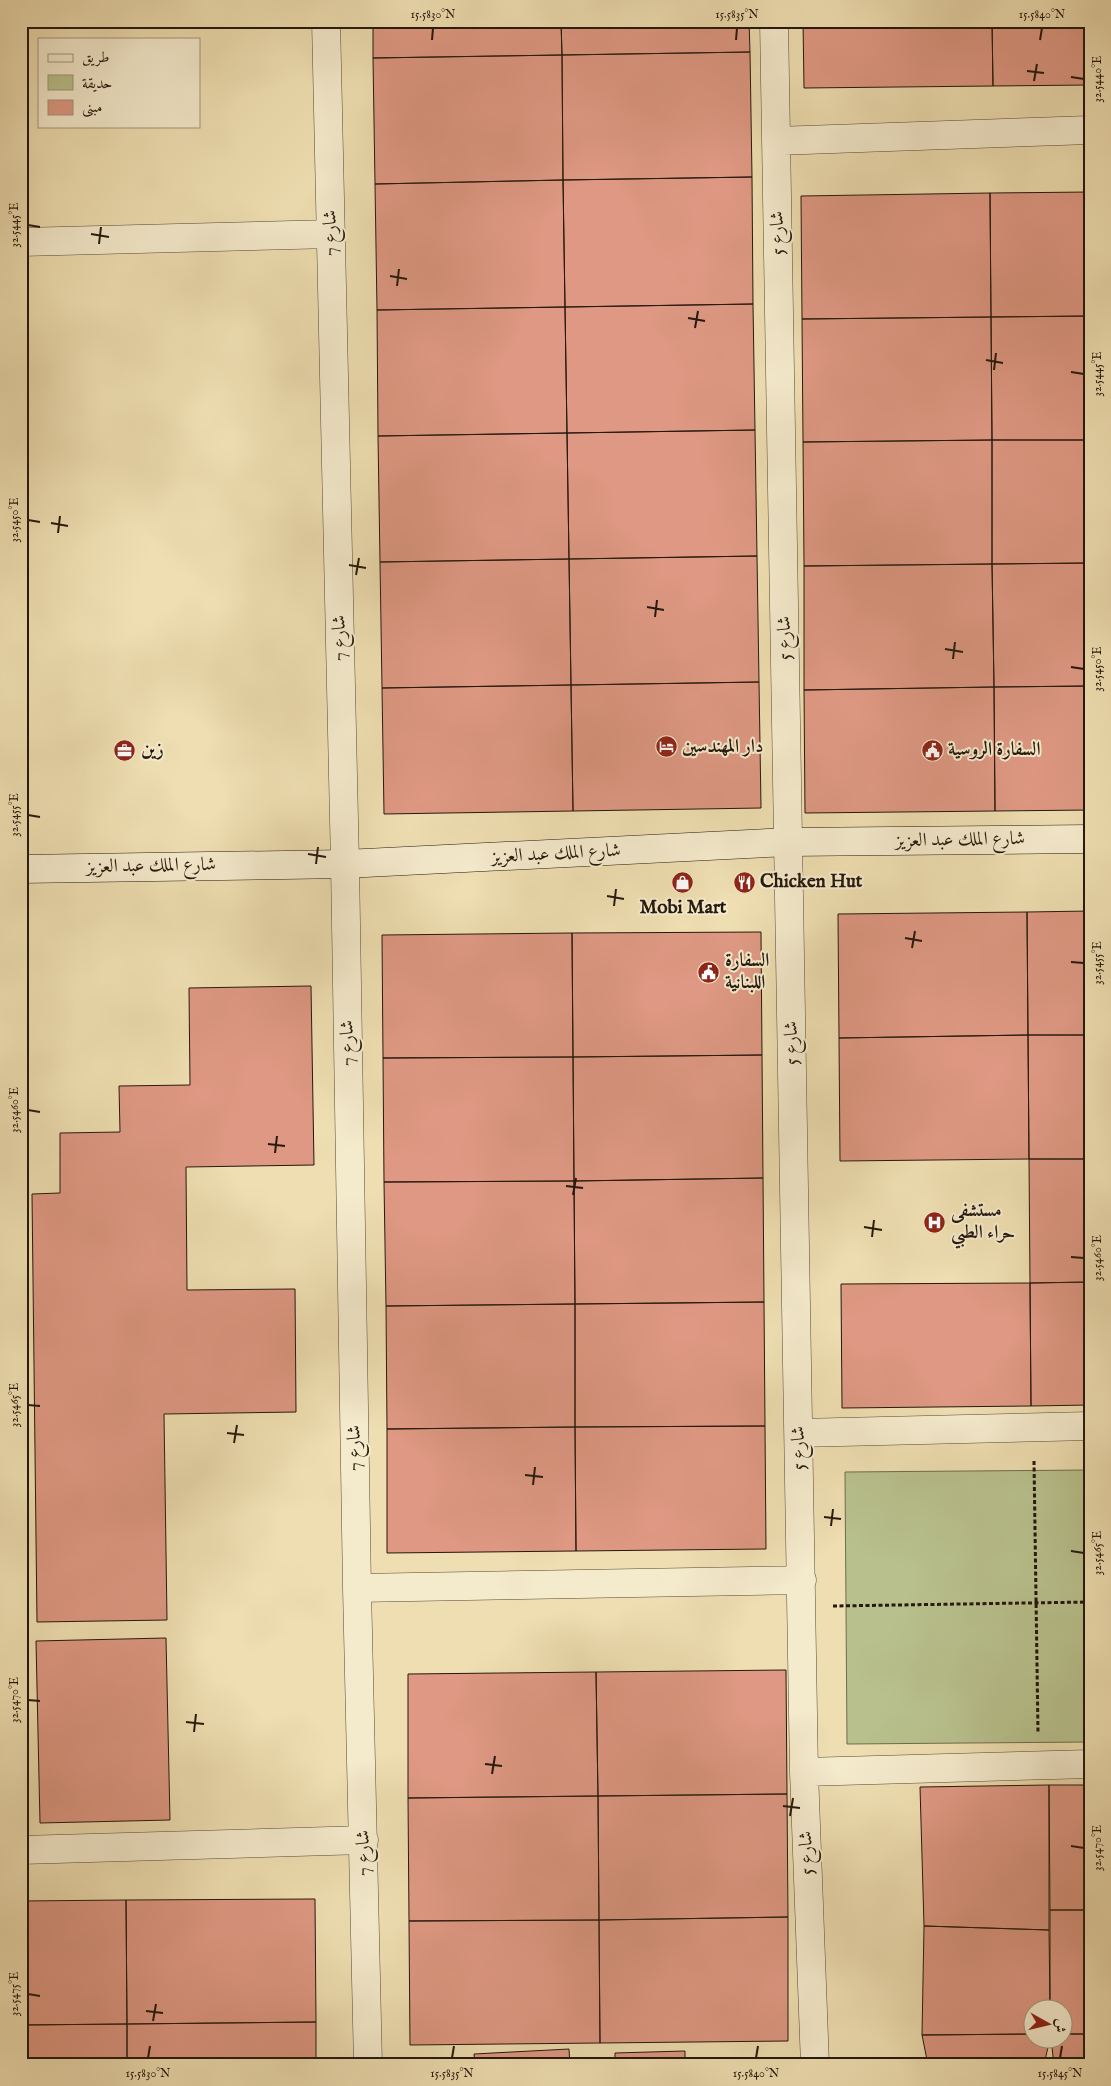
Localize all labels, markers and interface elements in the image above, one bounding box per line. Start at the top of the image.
text: 15.5830°N [410,7,456,22]
text: 15.5835°N [715,7,759,22]
text: 15.5840°N [1019,7,1066,22]
legend [38,38,200,128]
text: طريق [82,48,109,67]
text: 32.5440°E [1090,56,1105,102]
text: حديقة [82,74,112,93]
text: مبنى [82,98,102,118]
text: 32.5445°E [7,202,22,248]
street label: شارع 7 [319,210,345,256]
street label: شارع 5 [766,211,792,255]
text: 32.5445°E [1090,351,1105,397]
text: 32.5450°E [7,497,22,543]
street label: شارع 7 [328,615,354,661]
street label: شارع 5 [773,616,799,660]
text: 32.5450°E [1090,646,1105,692]
hotel icon: دار المهندسين [654,735,678,759]
place label: دار المهندسين [682,735,764,759]
office icon: زين [113,738,137,762]
place label: زين [141,738,164,762]
public building icon: السفارة الروسية [920,738,944,762]
place label: السفارة الروسية [948,738,1041,762]
text: 32.5455°E [7,793,22,837]
street label: شارع الملك عبد العزيز [893,827,1025,855]
street label: شارع الملك عبد العزيز [489,839,621,871]
street label: شارع الملك عبد العزيز [84,853,216,881]
shop icon: Mobi Mart [671,870,695,894]
restaurant icon: Chicken Hut [732,870,756,894]
place label: Chicken Hut [760,870,863,894]
place label: Mobi Mart [640,896,727,920]
text: 32.5455°E [1090,941,1105,985]
place label: السفارة اللبنانية [725,949,769,995]
public building icon: السفارة اللبنانية [697,960,721,984]
street label: شارع 7 [336,1020,362,1066]
street label: شارع 5 [780,1021,806,1065]
text: 32.5460°E [7,1087,22,1133]
place label: مستشفى حراء الطبي [950,1199,1015,1249]
hospital icon: مستشفى حراء الطبي [923,1210,947,1234]
text: 32.5460°E [1090,1235,1105,1281]
text: 32.5465°E [7,1383,22,1427]
street label: شارع 7 [343,1425,369,1471]
street label: شارع 5 [787,1426,813,1470]
text: 32.5465°E [1090,1531,1105,1575]
text: 32.5470°E [7,1677,22,1723]
text: 32.5470°E [1090,1825,1105,1871]
street label: شارع 7 [352,1830,378,1876]
street label: شارع 5 [794,1831,822,1875]
text: 32.5475°E [7,1972,22,2016]
north arrow [1024,1998,1074,2048]
text: ش [1050,2018,1070,2034]
text: 15.5830°N [125,2066,171,2081]
text: 15.5835°N [430,2066,474,2081]
text: 15.5840°N [733,2066,780,2081]
text: 15.5845°N [1038,2066,1083,2081]

